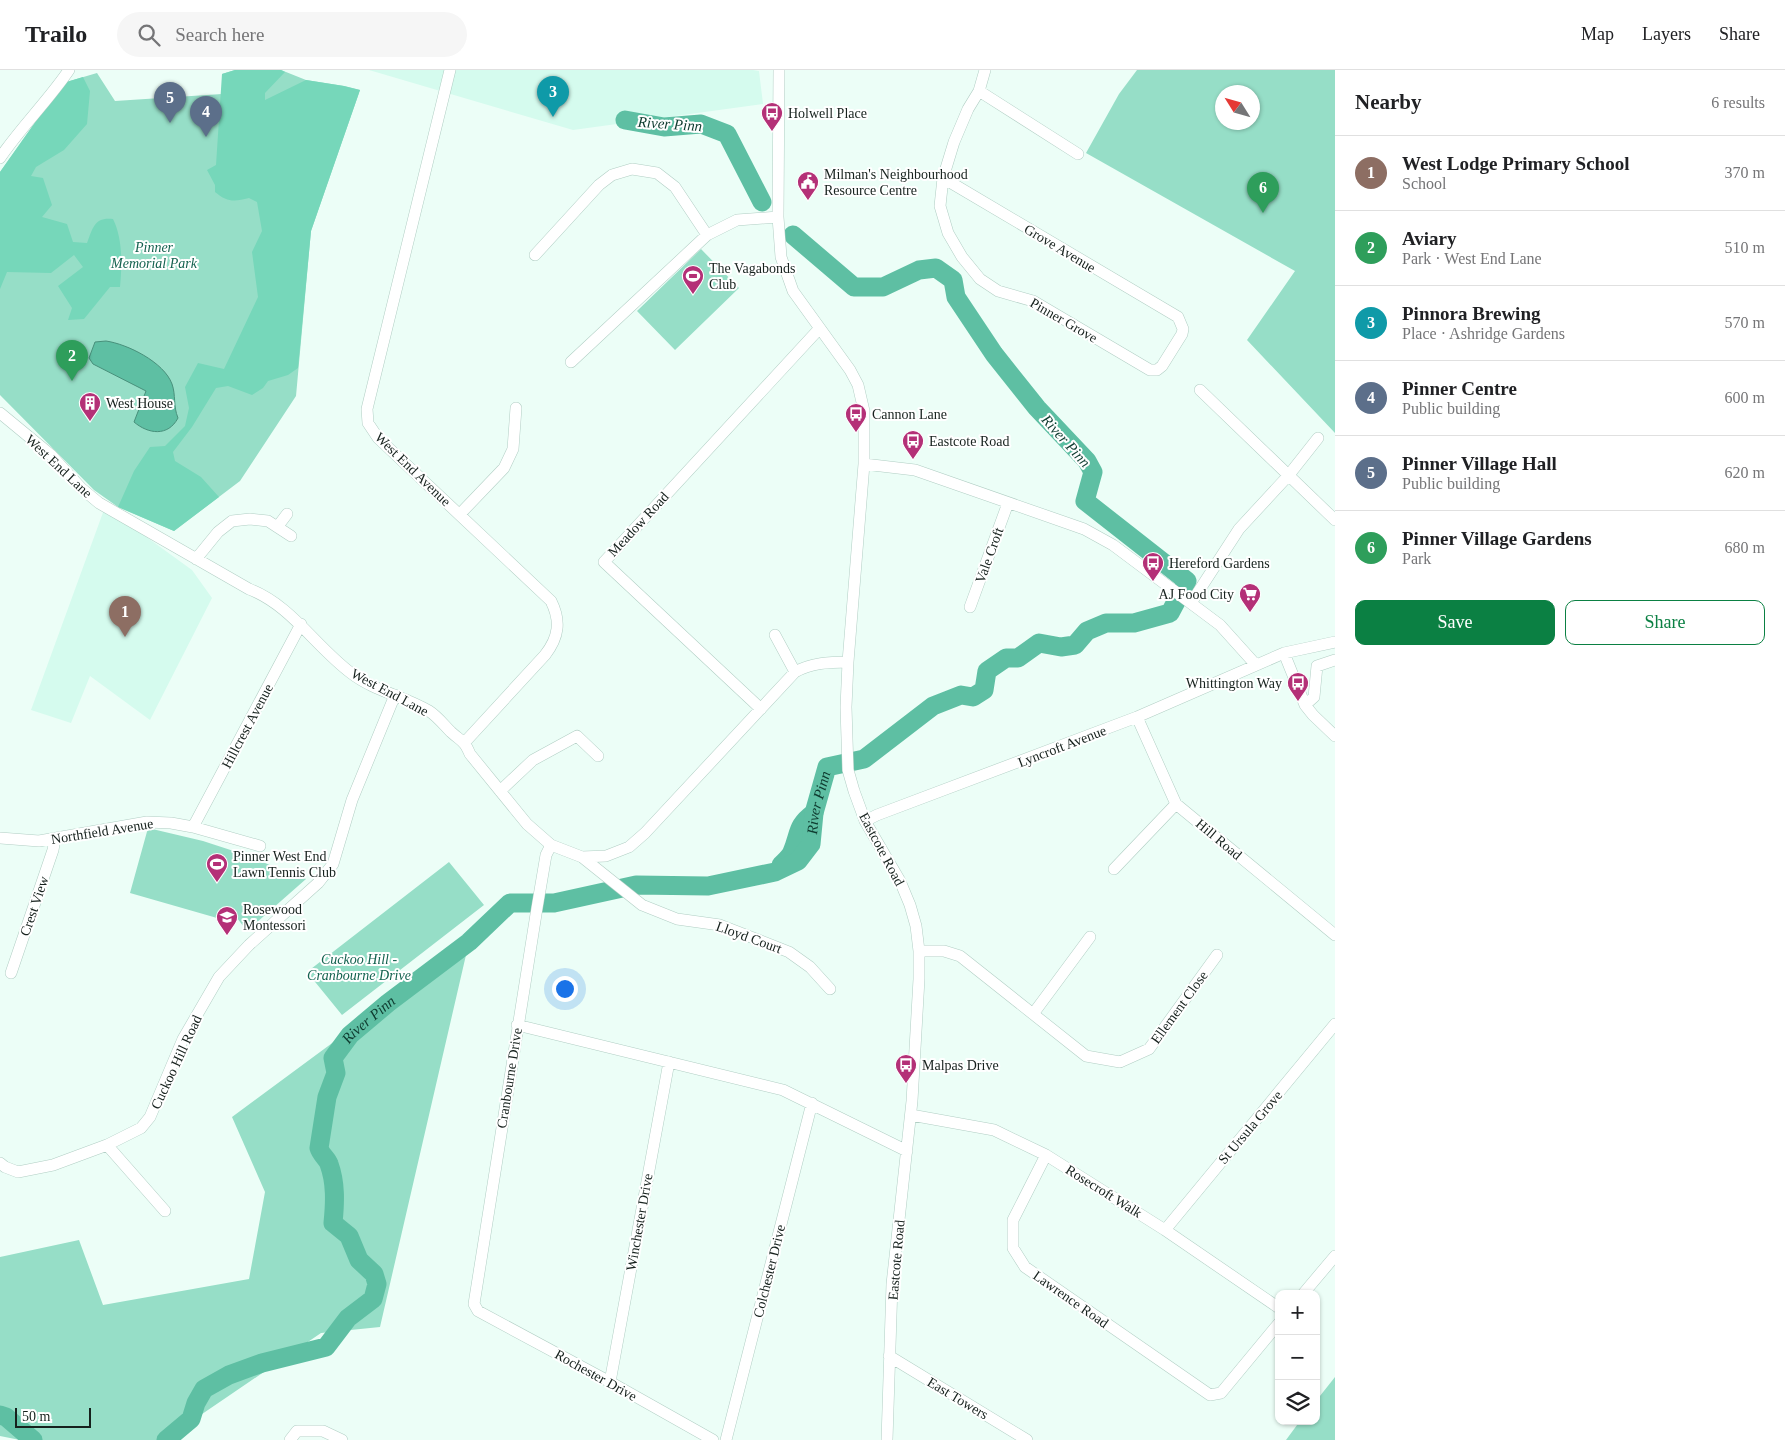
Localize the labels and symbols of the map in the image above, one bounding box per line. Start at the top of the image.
pin: 3 [537,76,569,117]
pin: 5 [154,82,186,123]
north arrow [1215,85,1260,130]
pin: 4 [190,96,222,137]
bus stop icon: Holwell Place [760,101,784,132]
place label: Holwell Place [788,106,867,121]
water label: River Pinn [636,114,703,134]
place label: Milman's Neighbourhood Resource Centre [824,167,968,198]
public building icon: Milman's Neighbourhood Resource Centre [796,170,820,201]
pin: 6 [1247,172,1279,213]
street label: Grove Avenue [1021,221,1098,276]
park label: Pinner Memorial Park [110,240,198,271]
place label: The Vagabonds Club [709,261,795,292]
sports icon: The Vagabonds Club [681,264,705,295]
street label: Pinner Grove [1028,295,1100,346]
pin: 2 [56,340,88,381]
building icon: West House [78,391,102,422]
place label: West House [106,396,173,411]
bus stop icon: Cannon Lane [844,402,868,433]
place label: Cannon Lane [872,407,947,422]
water label: River Pinn [1038,411,1094,470]
bus stop icon: Eastcote Road [901,429,925,460]
street label: West End Avenue [372,430,453,509]
street label: West End Lane [22,432,95,501]
place label: Eastcote Road [929,434,1009,449]
street label: Meadow Road [605,489,672,559]
street label: Vale Croft [973,525,1006,585]
bus stop icon: Hereford Gardens [1141,551,1165,582]
place label: Hereford Gardens [1169,556,1270,571]
supermarket icon: AJ Food City [1238,582,1262,613]
place label: AJ Food City [1159,587,1234,602]
pin: 1 [109,596,141,637]
street label: West End Lane [349,666,431,719]
bus stop icon: Whittington Way [1286,671,1310,702]
place label: Whittington Way [1186,676,1282,691]
street label: Hillcrest Avenue [219,681,276,771]
street label: Lyncroft Avenue [1016,723,1108,770]
water label: River Pinn [804,769,833,836]
street label: Eastcote Road [856,810,907,888]
street label: Northfield Avenue [50,816,154,847]
street label: Hill Road [1193,816,1245,863]
place label: Pinner West End Lawn Tennis Club [233,849,336,880]
sports icon: Pinner West End Lawn Tennis Club [205,852,229,883]
street label: Crest View [17,873,52,938]
place label: Rosewood Montessori [243,902,306,933]
school or university icon: Rosewood Montessori [215,905,239,936]
street label: Lloyd Court [714,919,784,956]
park label: Cuckoo Hill - Cranbourne Drive [307,952,411,983]
street label: Ellement Close [1148,968,1211,1046]
your location [552,976,578,1002]
water label: River Pinn [338,993,398,1047]
street label: Cuckoo Hill Road [148,1013,205,1112]
street label: Cranbourne Drive [494,1027,525,1129]
bus stop icon: Malpas Drive [894,1053,918,1084]
place label: Malpas Drive [922,1058,999,1073]
street label: St Ursula Grove [1215,1088,1285,1167]
street label: Rosecroft Walk [1063,1162,1145,1221]
street label: Winchester Drive [624,1172,655,1272]
street label: Eastcote Road [886,1219,907,1301]
street label: Colchester Drive [751,1223,788,1319]
street label: Lawrence Road [1030,1268,1111,1331]
street label: Rochester Drive [552,1347,639,1404]
street label: East Towers [925,1374,991,1422]
scale bar [15,1405,91,1428]

